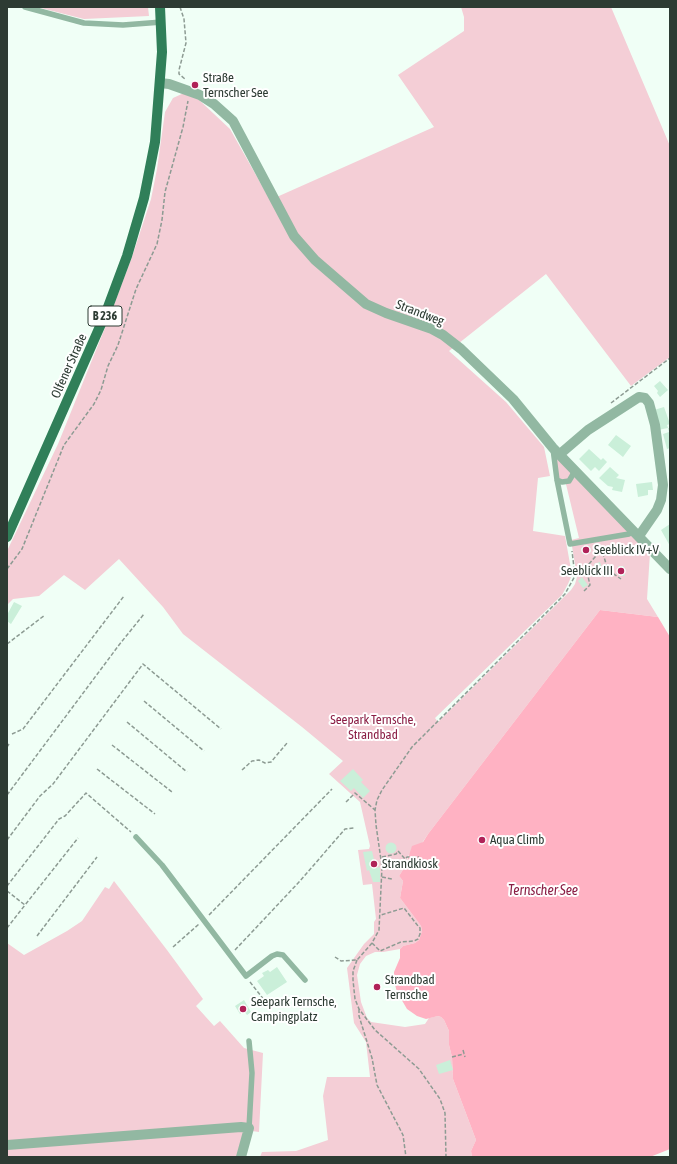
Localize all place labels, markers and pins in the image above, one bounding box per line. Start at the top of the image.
place label: Straße Ternscher See [203,70,268,101]
marker: Straße Ternscher See [190,80,200,90]
place label: Seeblick IV+V [594,542,659,558]
marker: Seeblick IV+V [581,545,591,555]
place label: Seeblick III [561,563,613,579]
marker: Seeblick III [616,566,626,576]
place label: Aqua Climb [490,832,544,848]
marker: Aqua Climb [477,835,487,845]
place label: Strandkiosk [382,856,438,872]
marker: Strandkiosk [369,859,379,869]
place label: Strandbad Ternsche [385,972,435,1003]
marker: Strandbad Ternsche [372,982,382,992]
place label: Seepark Ternsche, Campingplatz [251,994,337,1025]
marker: Seepark Ternsche, Campingplatz [238,1004,248,1014]

